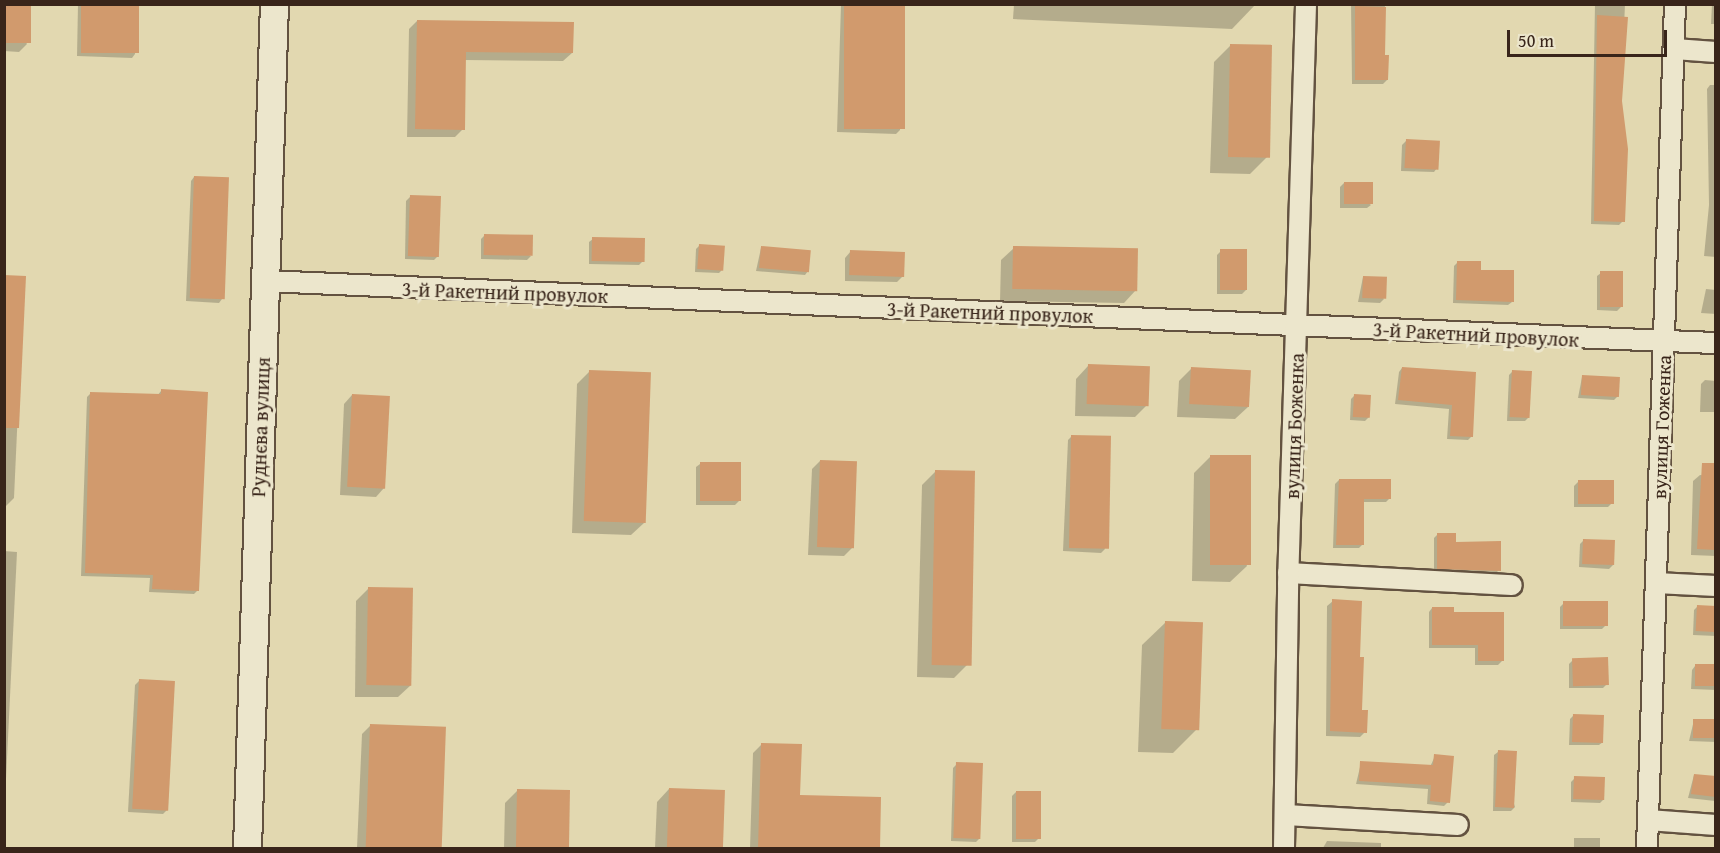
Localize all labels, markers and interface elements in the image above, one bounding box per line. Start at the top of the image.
scale bar [1510,18,1670,56]
text: 50 m [1518,27,1554,54]
street label: 3-й Ракетний провулок [402,276,608,308]
street label: 3-й Ракетний провулок [887,296,1093,328]
street label: 3-й Ракетний провулок [1372,317,1580,351]
street label: вулиця Боженка [1279,353,1309,499]
street label: вулиця Гоженка [1646,354,1676,500]
street label: Руднєва вулиця [246,357,274,497]

